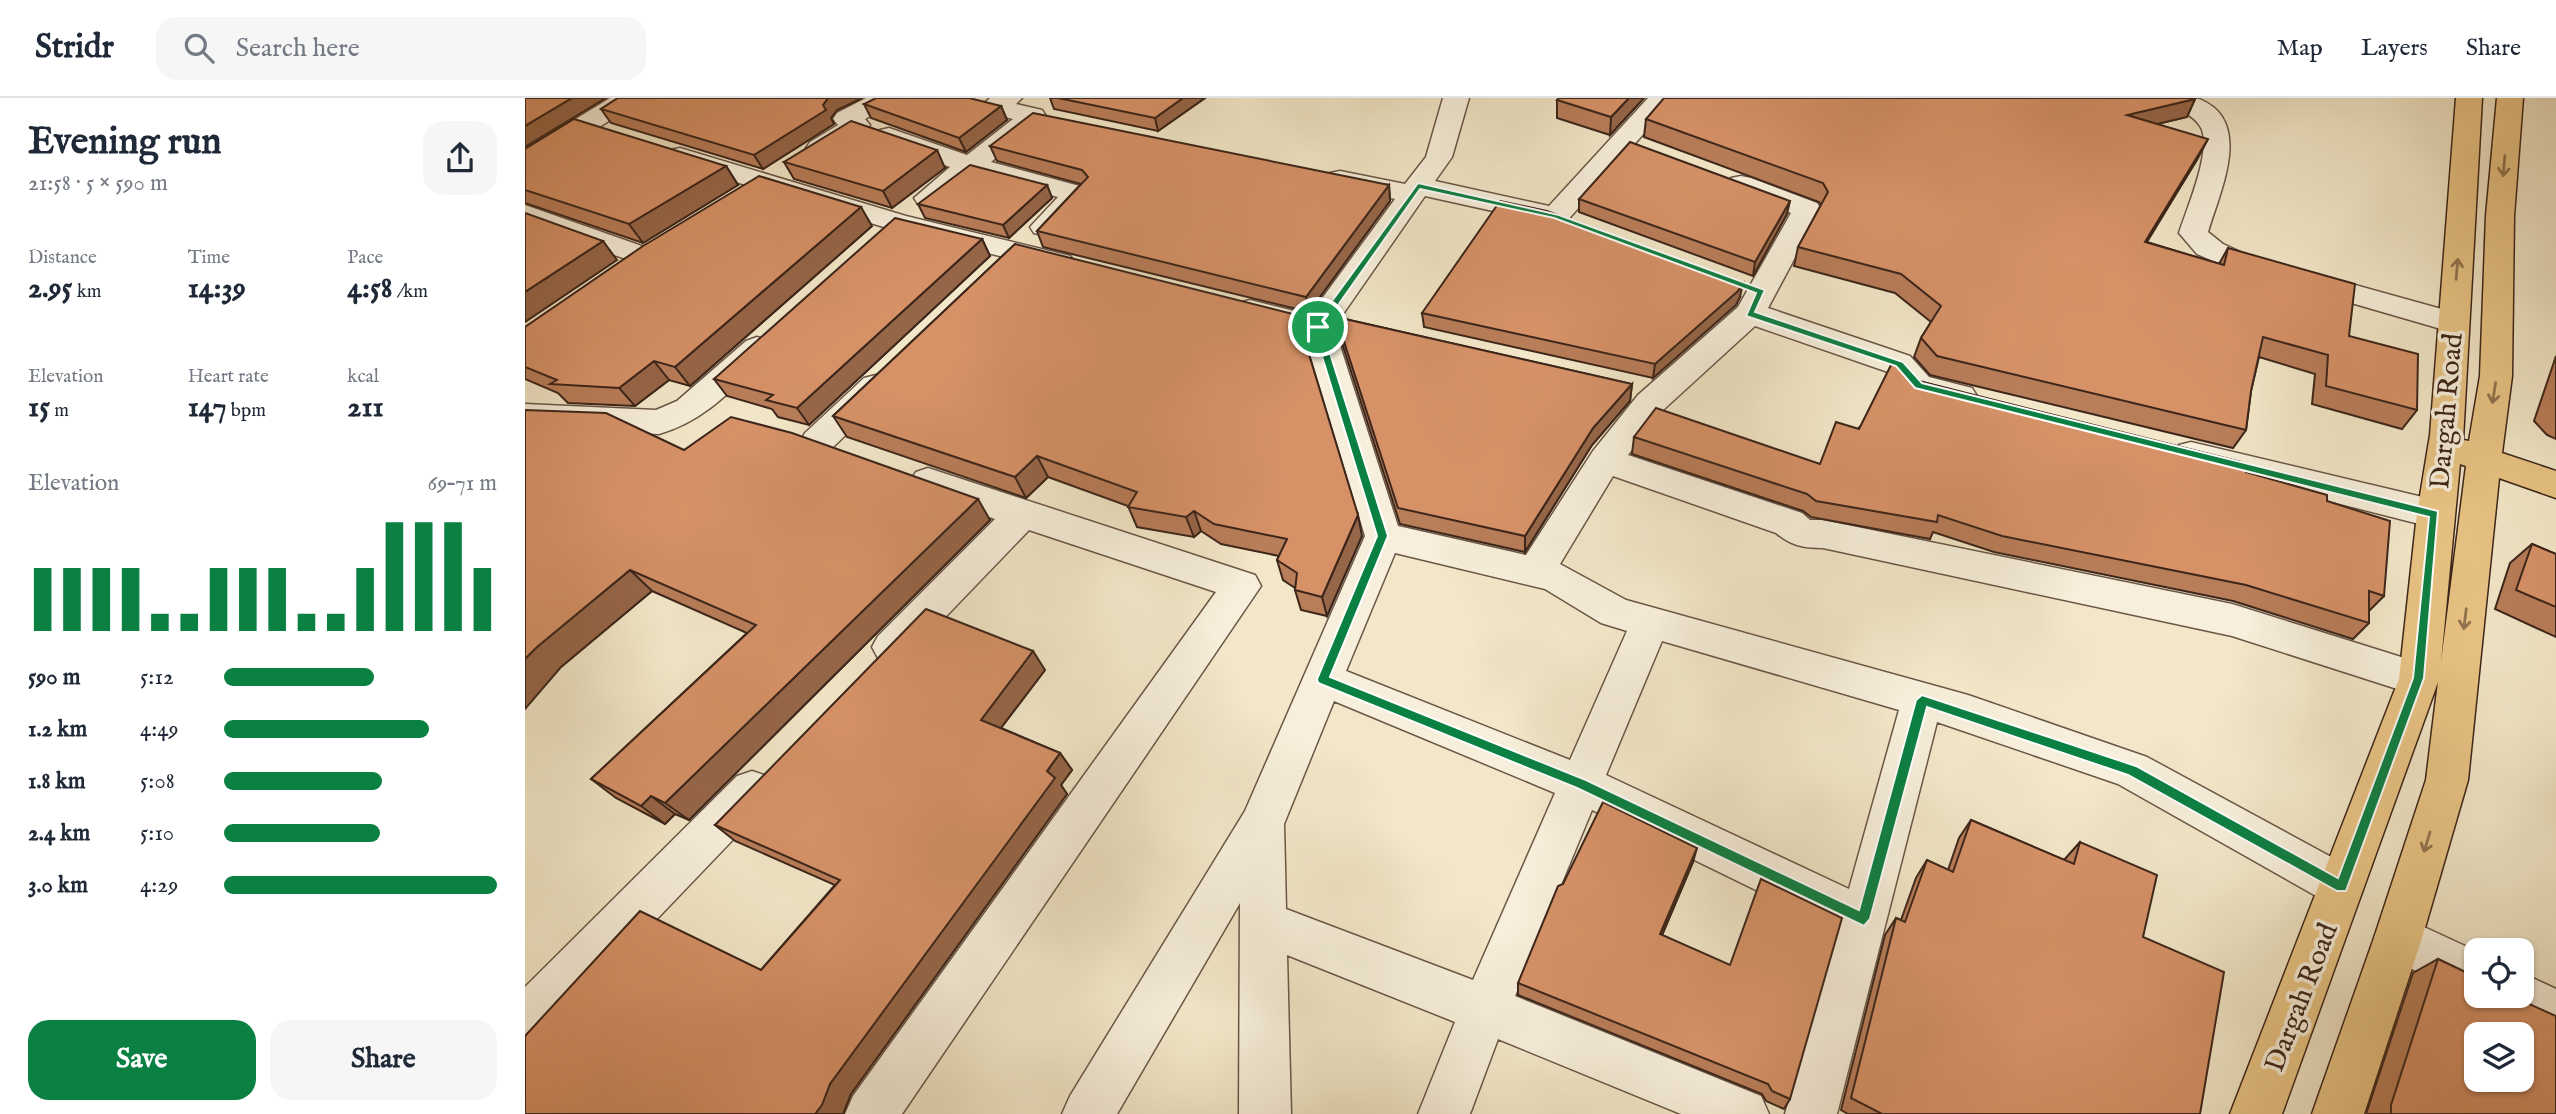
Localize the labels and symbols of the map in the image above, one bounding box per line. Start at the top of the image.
one-way arrow [2497,154,2510,177]
one-way arrow [2451,258,2464,281]
pin [1288,297,1348,357]
street label: Dargah Road [2423,332,2472,491]
one-way arrow [2487,381,2500,404]
one-way arrow [2459,607,2472,630]
one-way arrow [2420,831,2433,853]
street label: Dargah Road [2258,919,2347,1077]

